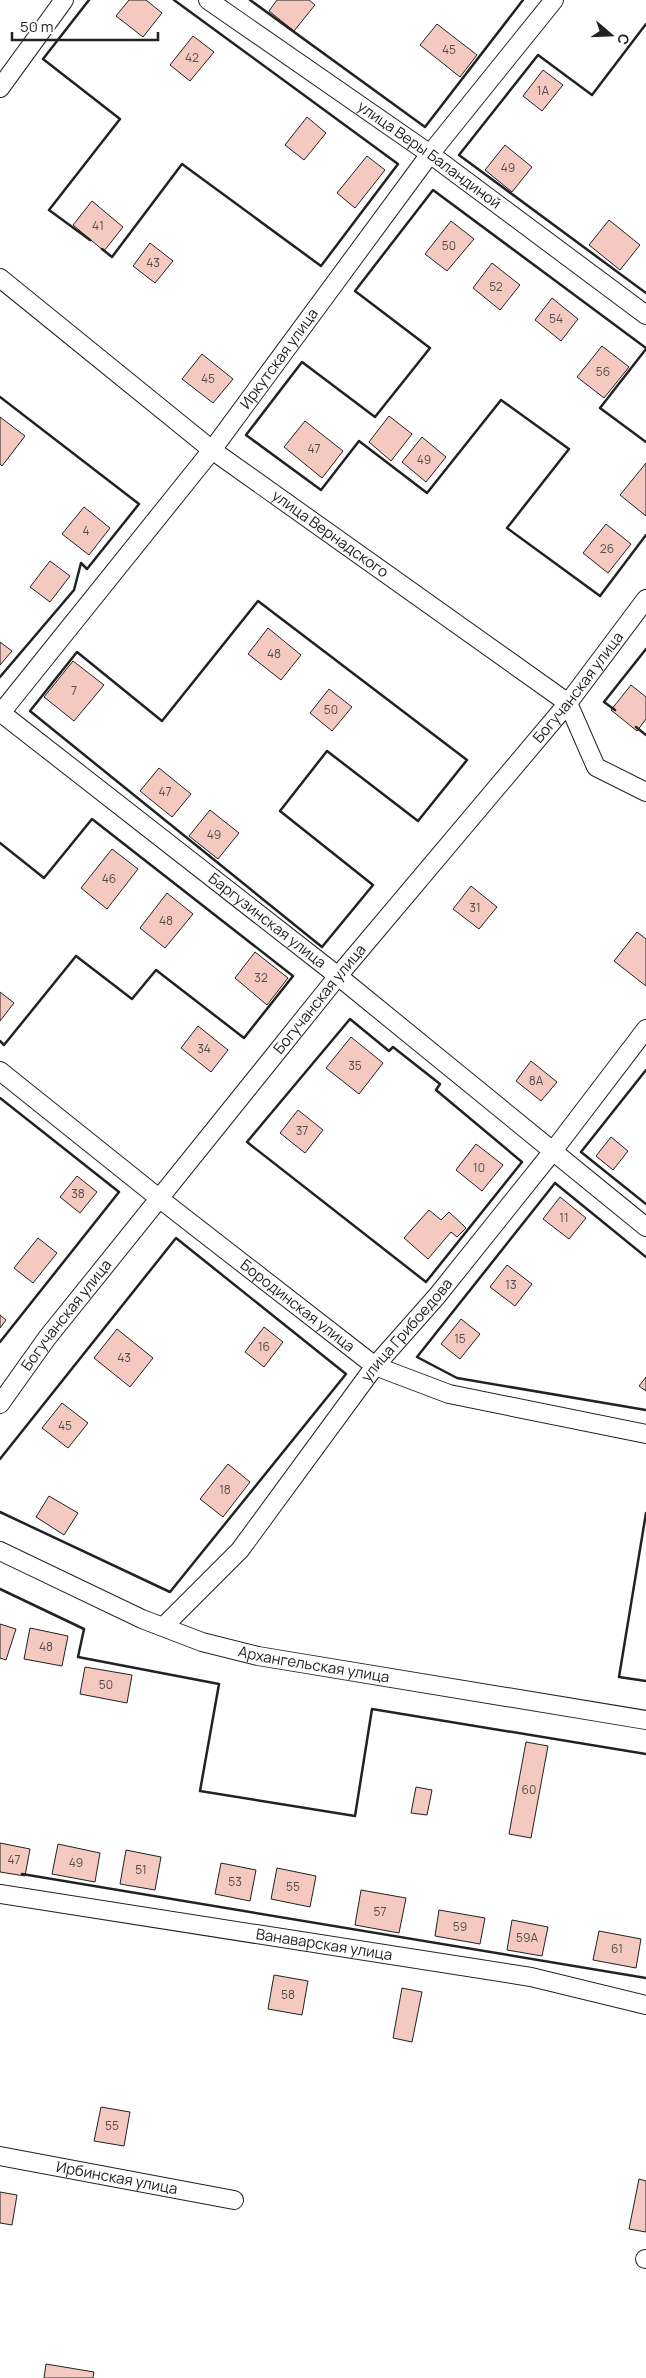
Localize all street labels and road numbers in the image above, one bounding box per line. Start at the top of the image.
street label: улица Веры Баландиной [353,96,506,213]
street label: Иркутская улица [235,304,323,413]
street label: улица Вернадского [268,485,393,582]
street label: Богучанская улица [528,627,628,747]
street label: Баргузинская улица [204,868,331,973]
street label: Богучанская улица [268,939,370,1058]
street label: Бородинская улица [236,1254,360,1357]
street label: Богучанская улица [16,1255,116,1375]
street label: улица Грибоедова [356,1274,457,1386]
street label: Архангельская улица [236,1640,391,1688]
street label: Ванаварская улица [254,1923,394,1965]
street label: Ирбинская улица [55,2156,180,2199]

